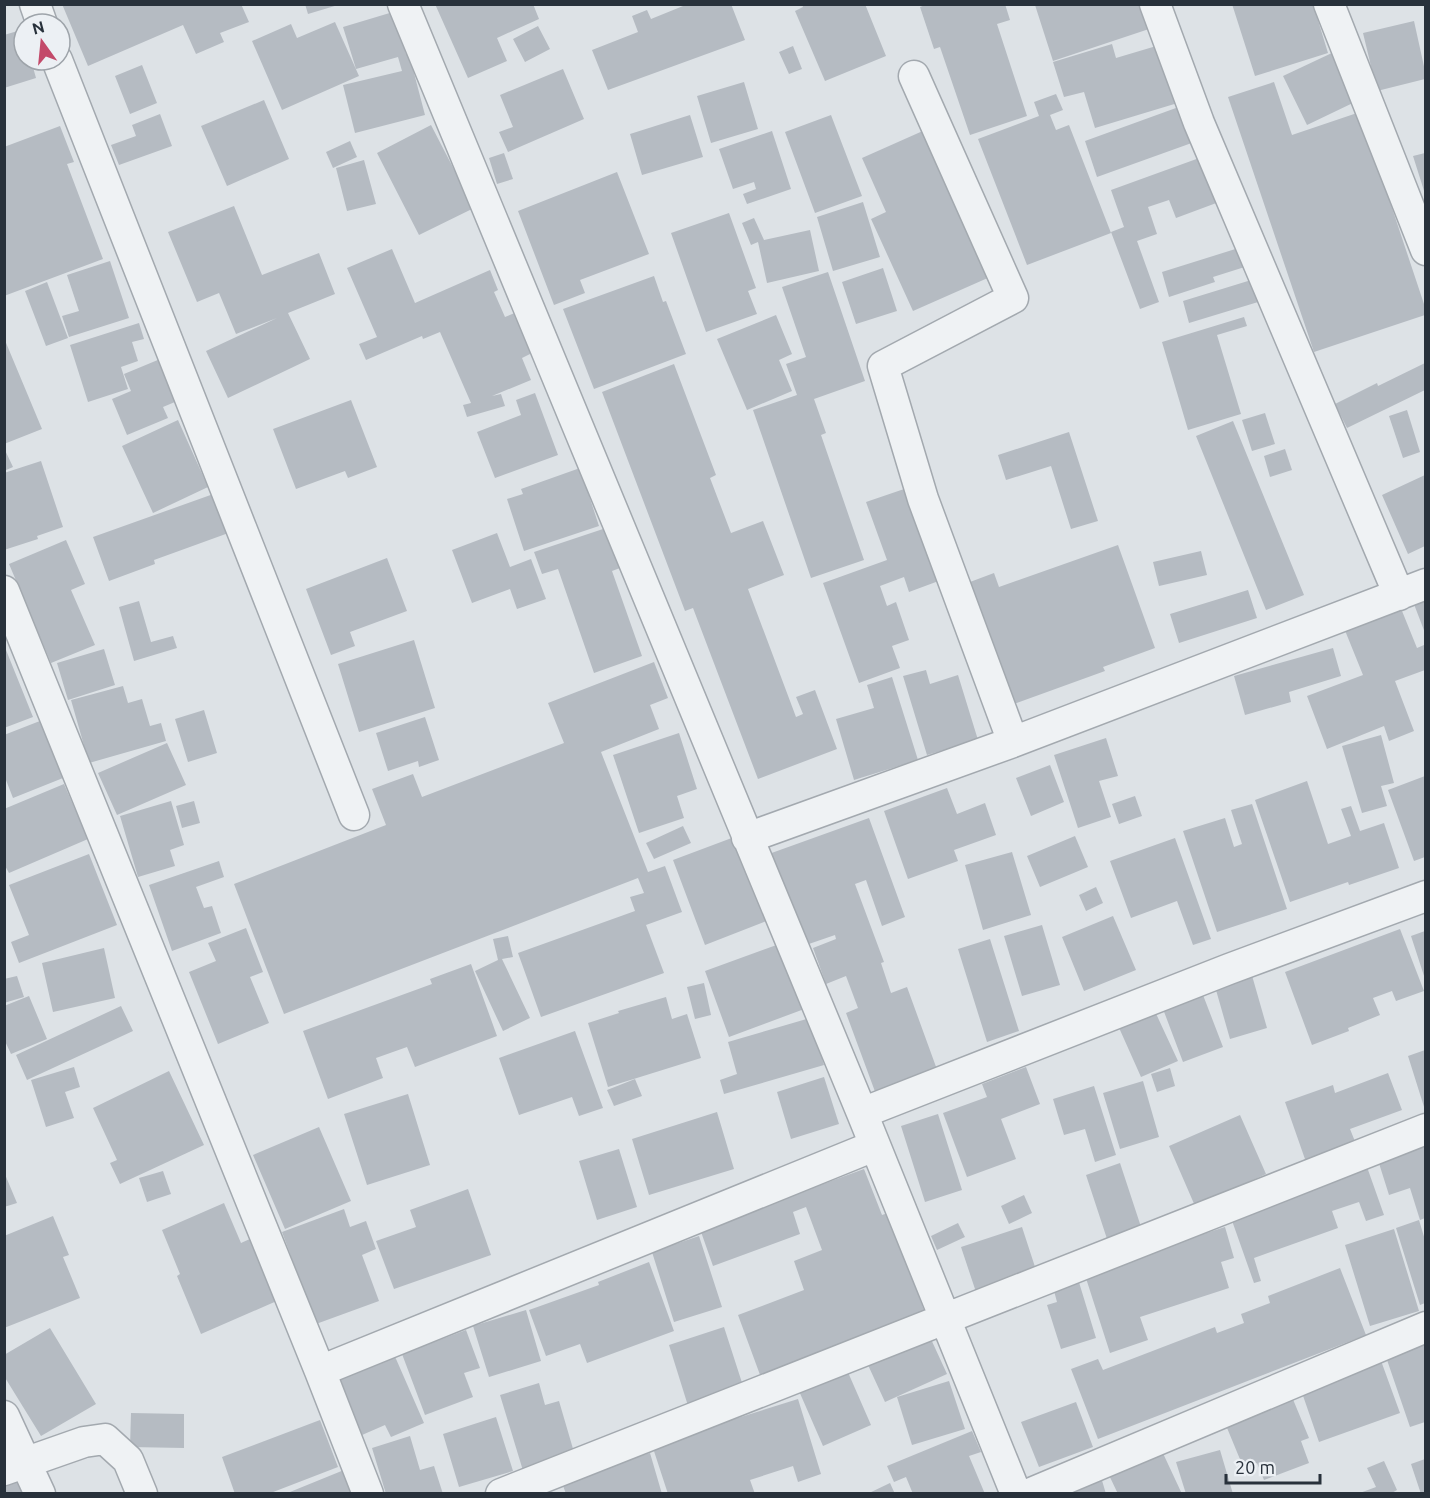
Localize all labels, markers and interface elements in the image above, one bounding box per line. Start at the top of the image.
north arrow [12,12,72,72]
text: N [30,17,46,38]
scale bar [1226,1447,1320,1485]
text: 20 m [1235,1457,1275,1477]

